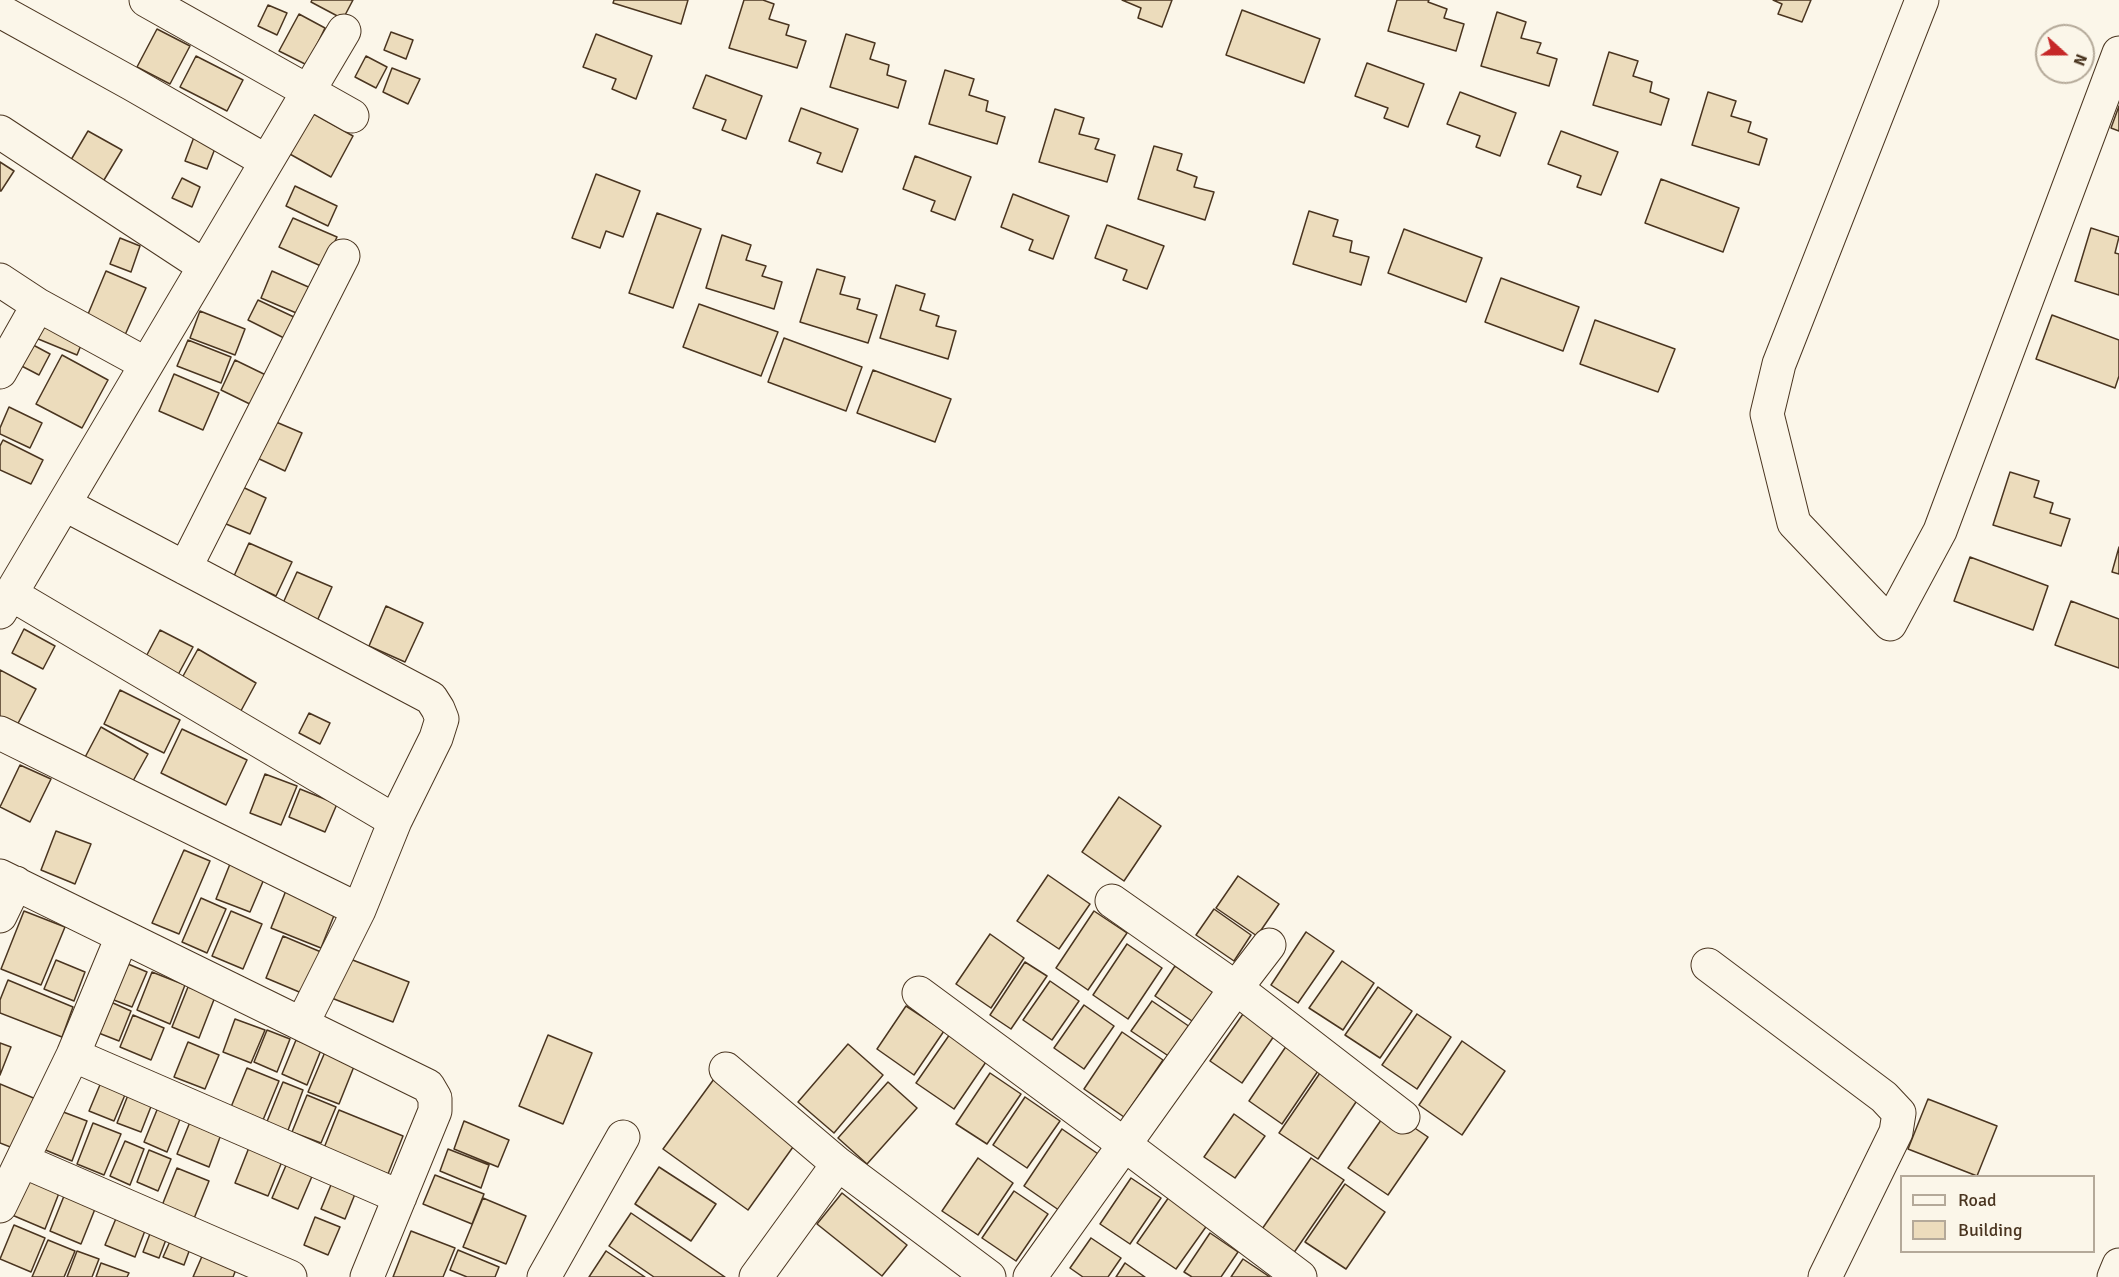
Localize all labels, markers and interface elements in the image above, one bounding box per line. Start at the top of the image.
north arrow [2035,24,2095,84]
text: N [2069,51,2091,69]
legend [1900,1175,2095,1253]
text: Road [1958,1189,1997,1211]
text: Building [1958,1219,2022,1241]

